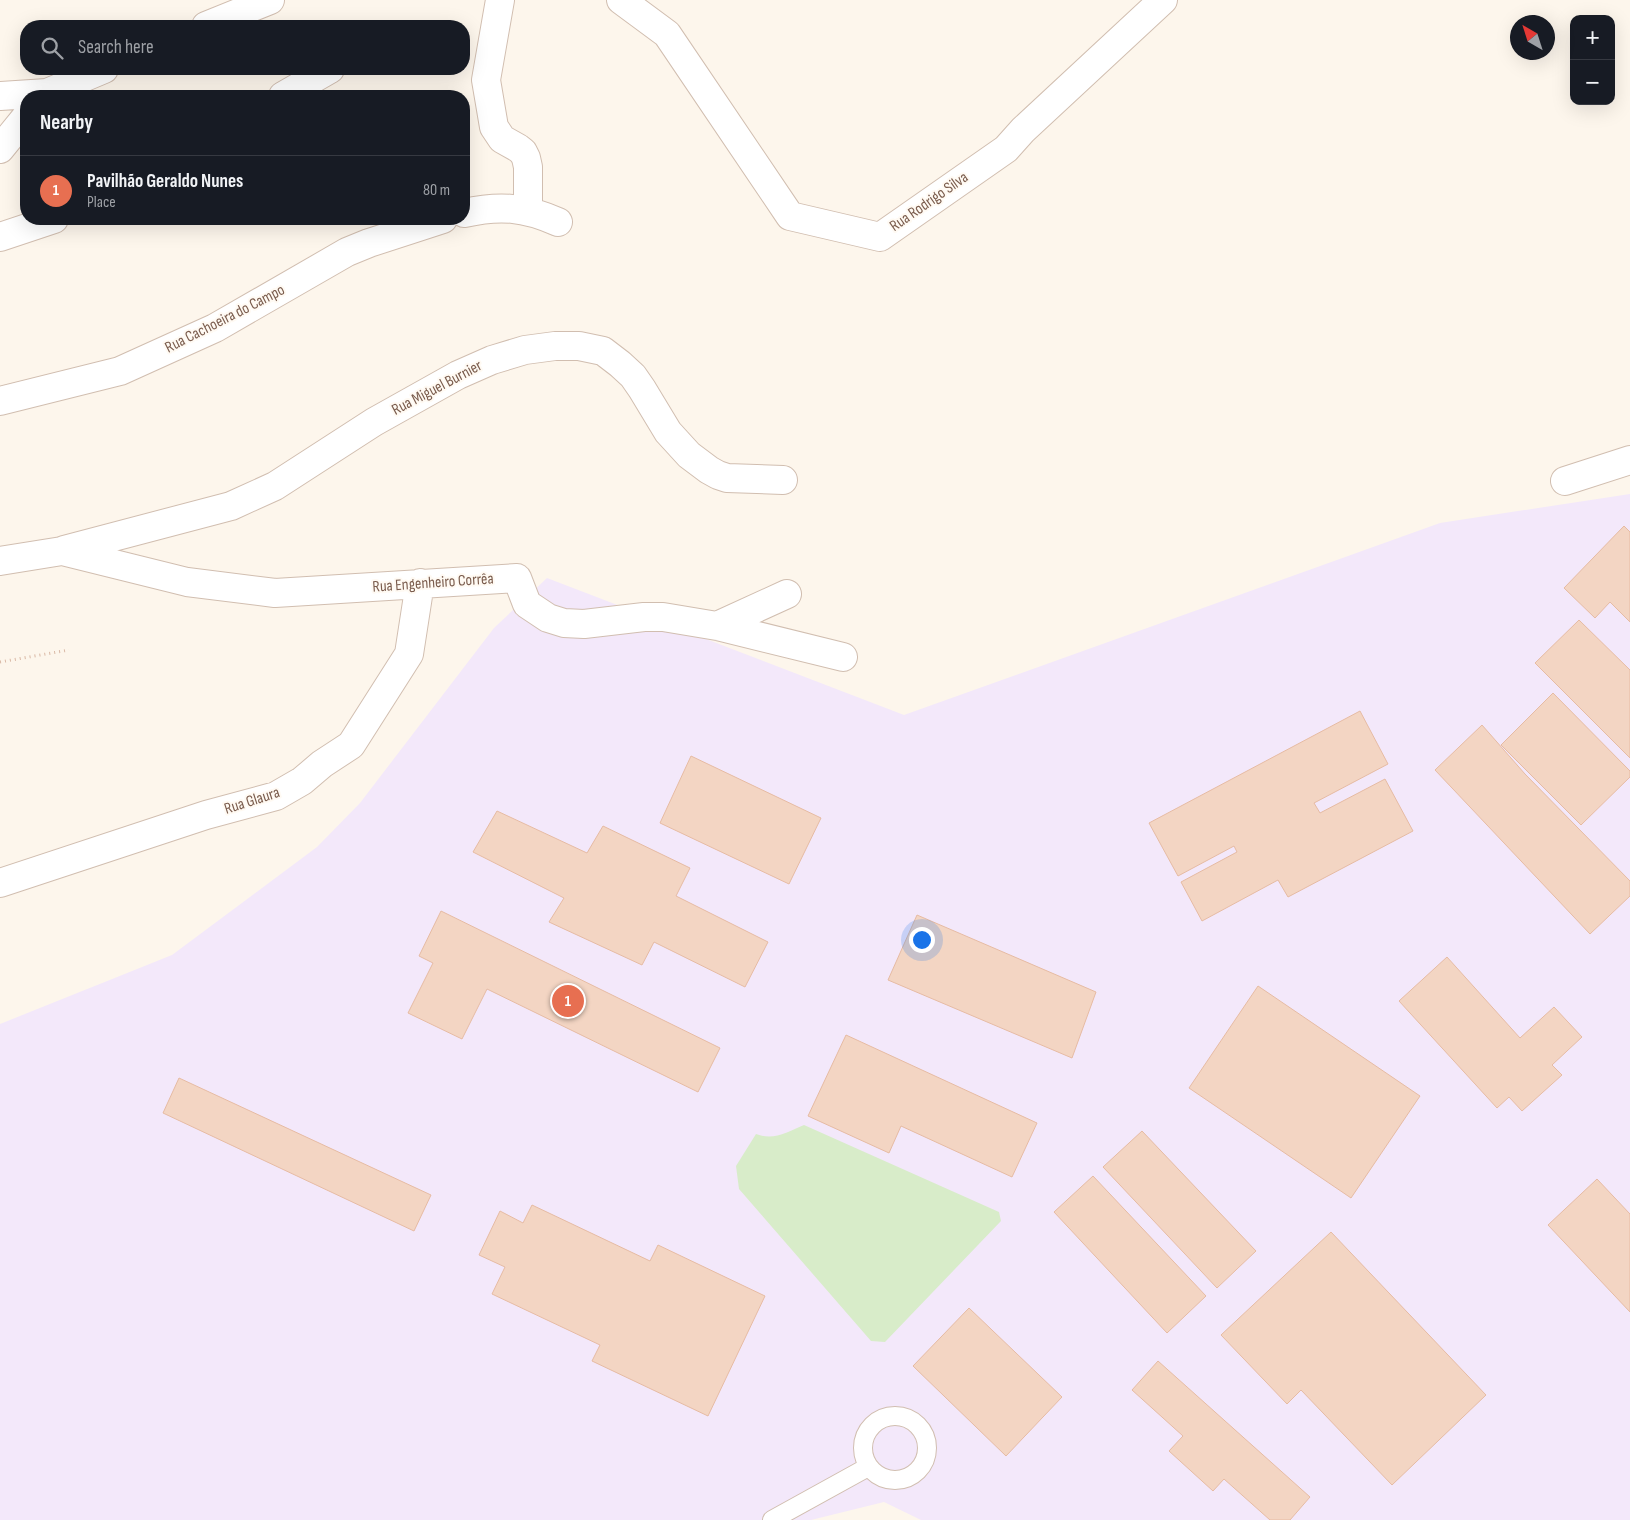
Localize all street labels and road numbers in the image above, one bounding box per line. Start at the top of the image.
street label: Rua Rodrigo Silva [886,168,972,236]
street label: Rua Cachoeira do Campo [162,281,288,357]
street label: Rua Miguel Burnier [389,356,486,420]
street label: Rua Engenheiro Corrêa [372,569,494,597]
street label: Rua Glaura [222,783,282,819]

